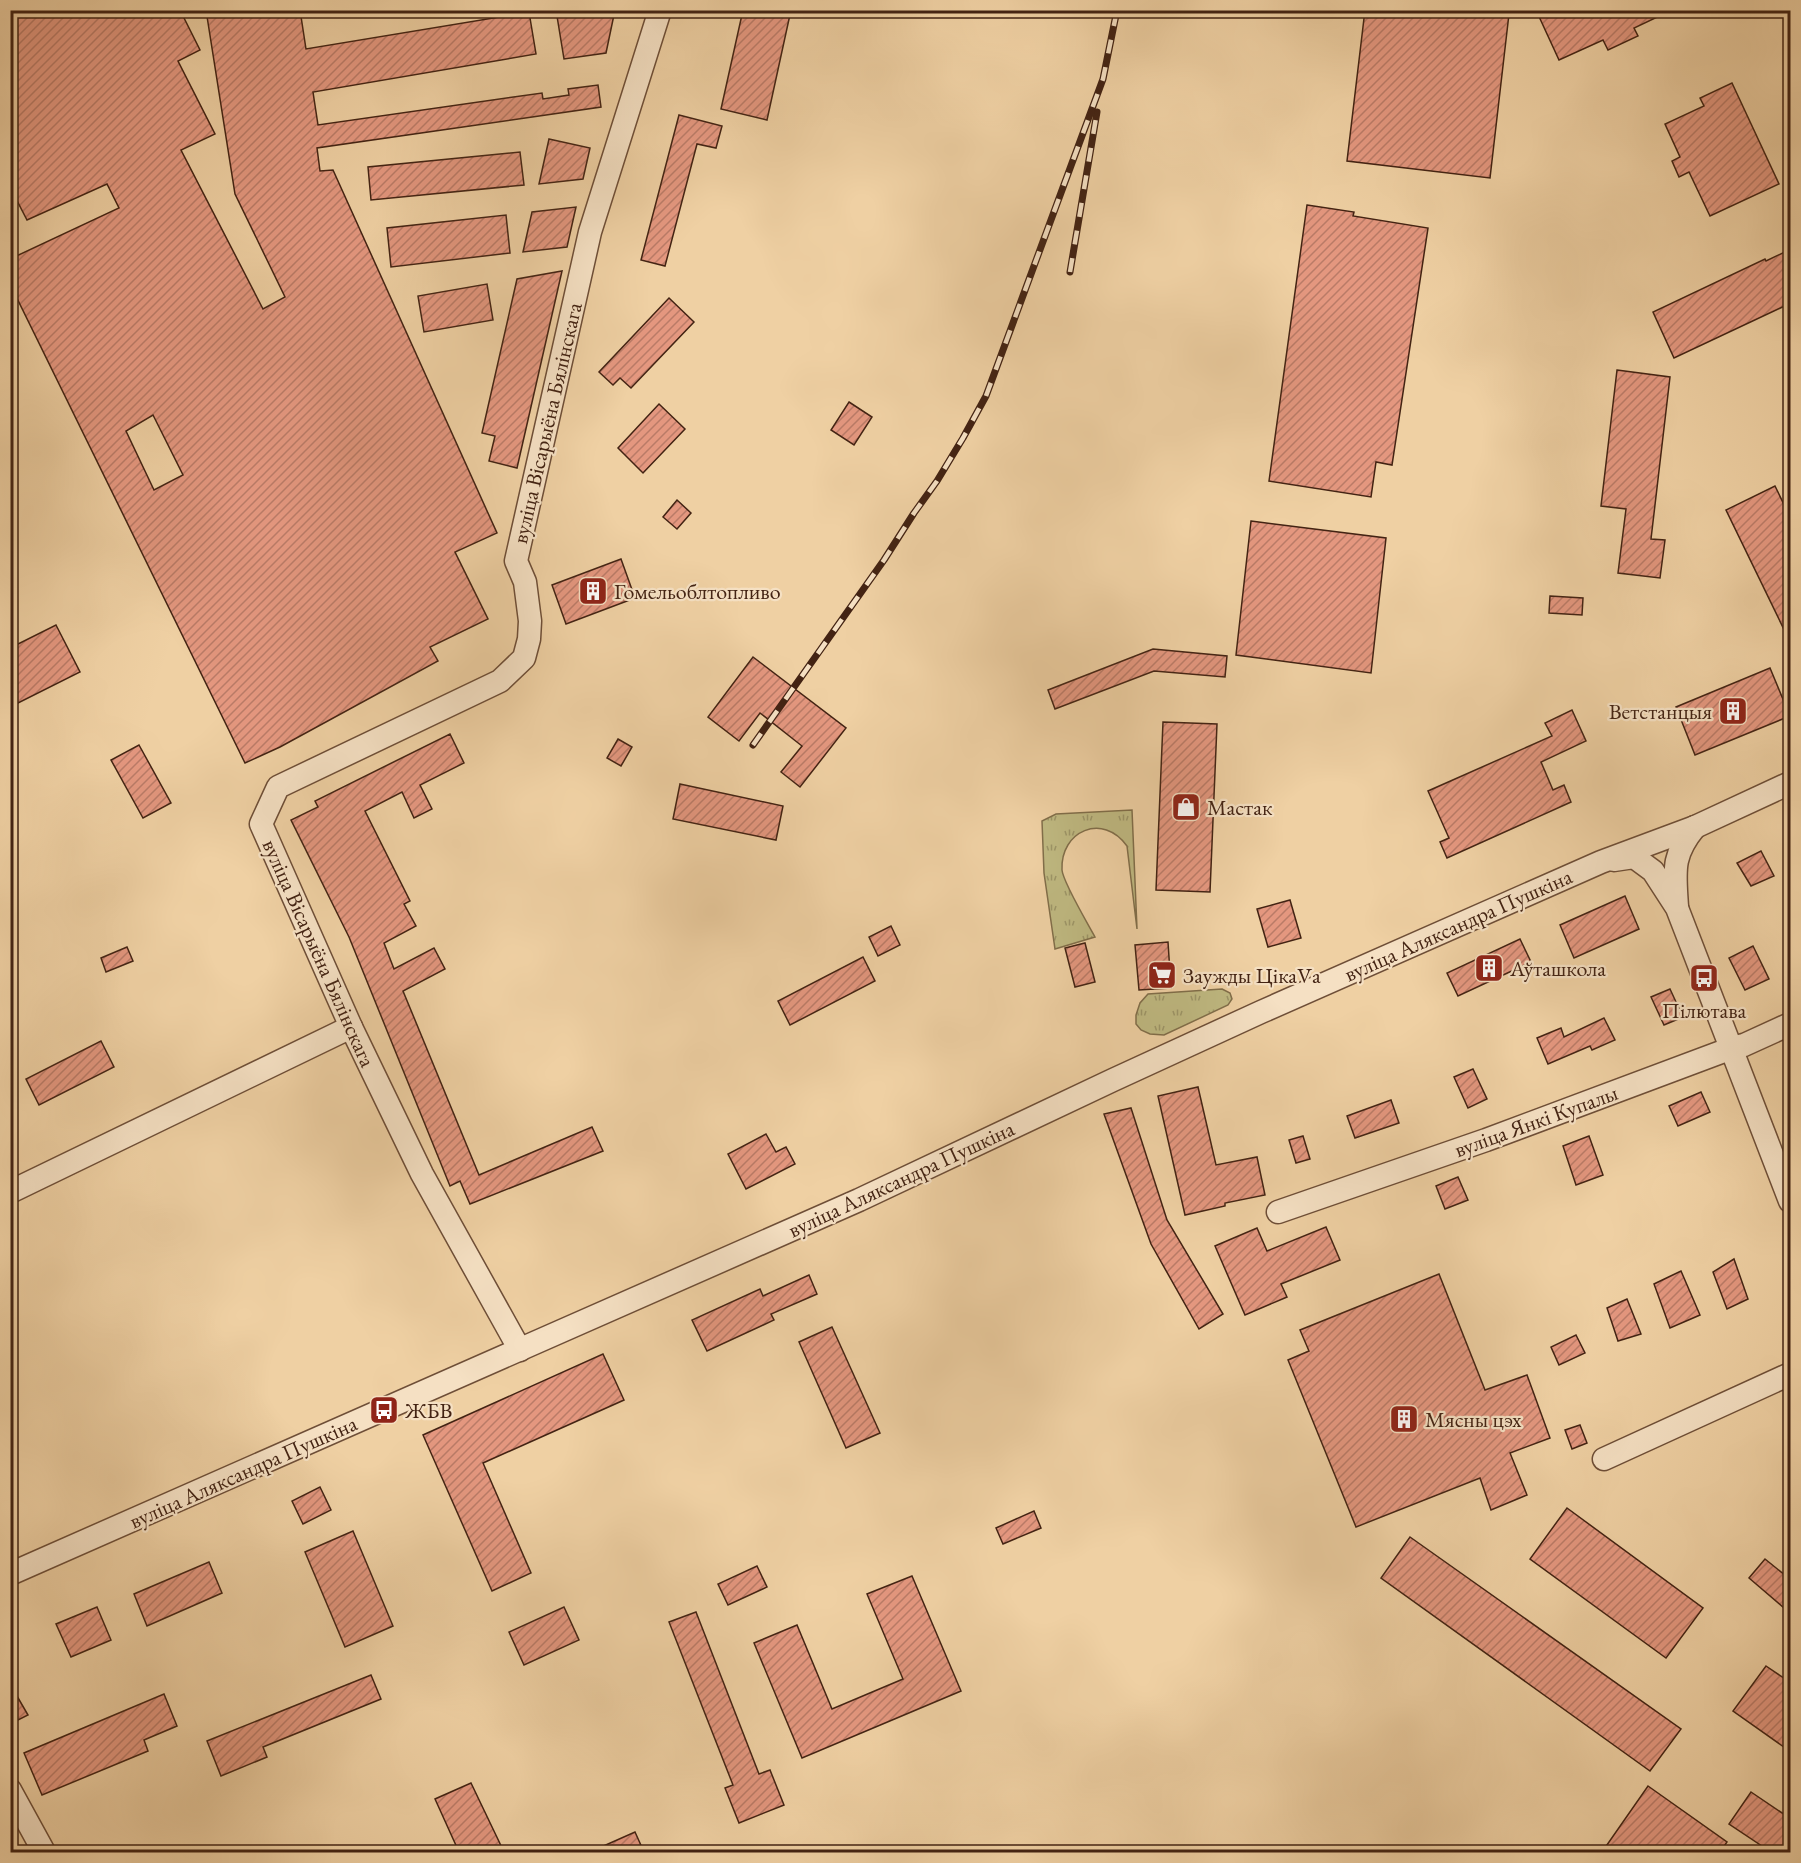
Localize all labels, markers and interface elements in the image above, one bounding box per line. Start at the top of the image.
street label: вуліца Вісарыёна Бялінскага [505,299,589,546]
building icon: Гомельоблтопливо [577,575,609,607]
place label: Гомельоблтопливо [614,577,781,606]
building icon: Ветстанцыя [1717,695,1749,727]
place label: Ветстанцыя [1609,697,1712,726]
shop icon: Мастак [1170,791,1202,823]
place label: Мастак [1207,793,1273,822]
street label: вуліца Вісарыёна Бялінскага [256,834,382,1072]
street label: вуліца Аляксандра Пушкіна [1340,862,1577,988]
building icon: Аўташкола [1473,952,1505,984]
place label: Аўташкола [1509,954,1606,983]
supermarket icon: Заужды ЦікаVа [1146,959,1178,991]
place label: Заужды ЦікаVа [1183,961,1321,990]
bus stop icon: Пілютава [1688,962,1720,994]
place label: Пілютава [1662,996,1747,1025]
street label: вуліца Янкі Купалы [1450,1078,1622,1164]
street label: вуліца Аляксандра Пушкіна [783,1114,1019,1244]
bus stop icon: ЖБВ [368,1394,400,1426]
place label: ЖБВ [404,1396,453,1425]
building icon: Мясны цэх [1388,1403,1420,1435]
place label: Мясны цэх [1425,1405,1522,1434]
street label: вуліца Аляксандра Пушкіна [125,1409,362,1535]

